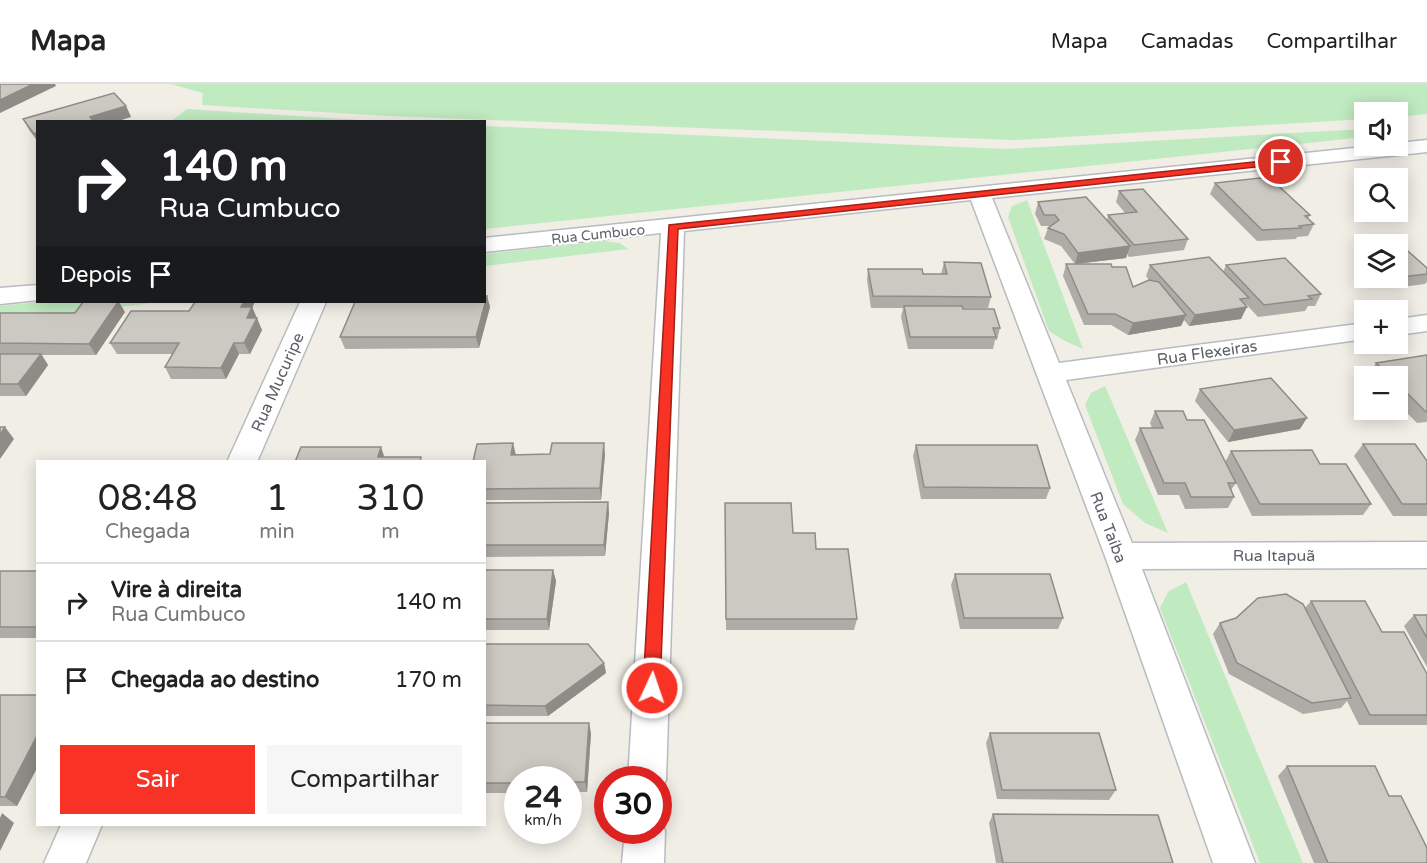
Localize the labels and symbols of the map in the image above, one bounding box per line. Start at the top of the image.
pin [1255,136,1306,187]
street label: Rua Cumbuco [550,221,646,248]
street label: Rua Mucuripe [247,330,309,435]
street label: Rua Flexeiras [1156,336,1259,370]
street label: Rua Taíba [1085,489,1131,566]
street label: Rua Itapuã [1233,546,1315,566]
position arrow [620,656,684,720]
speed limit sign: 30 [594,766,672,844]

